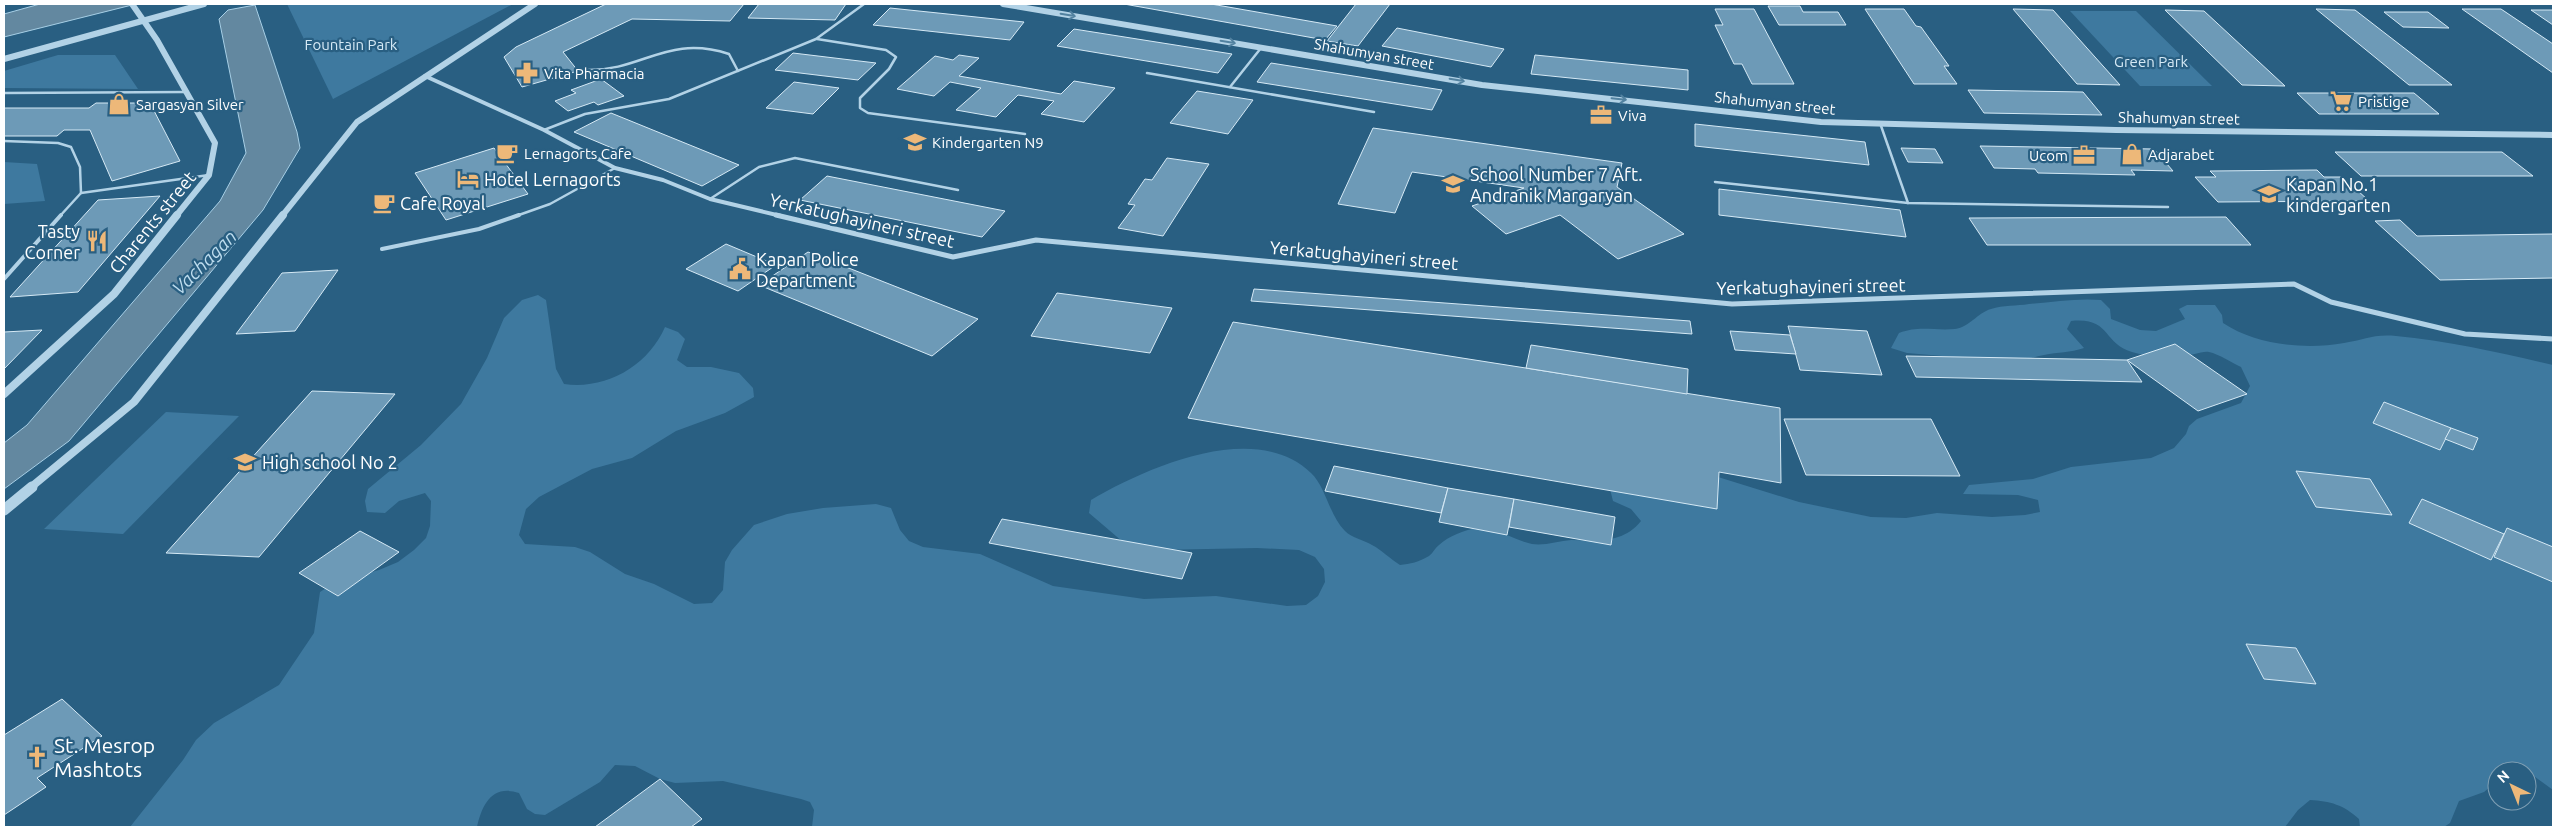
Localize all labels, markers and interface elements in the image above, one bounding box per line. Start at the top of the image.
one-way arrow [1059,11,1075,21]
street label: Shahumyan street [1313,35,1435,73]
park label: Fountain Park [305,36,398,53]
one-way arrow [1220,37,1236,47]
park label: Green Park [2114,53,2188,70]
pharmacy icon: Vita Pharmacia [514,60,540,86]
place label: Vita Pharmacia [544,65,645,82]
one-way arrow [1449,76,1465,86]
street label: Shahumyan street [1714,88,1836,118]
supermarket icon: Pristige [2328,88,2354,114]
shop icon: Sargasyan Silver [106,91,132,117]
place label: Pristige [2358,93,2409,110]
one-way arrow [1610,95,1626,104]
place label: Sargasyan Silver [136,96,244,113]
office icon: Viva [1588,102,1614,128]
place label: Viva [1618,107,1647,124]
street label: Shahumyan street [2118,108,2240,128]
school or university icon: Kindergarten N9 [902,129,928,155]
place label: Kindergarten N9 [932,134,1044,151]
cafe icon: Lernagorts Cafe [494,140,520,166]
shop icon: Adjarabet [2119,141,2145,167]
office icon: Ucom [2071,142,2097,168]
place label: Lernagorts Cafe [524,145,632,162]
place label: Adjarabet [2148,146,2214,163]
place label: Ucom [2029,147,2068,164]
place label: School Number 7 Aft. Andranik Margaryan [1470,164,1643,205]
hotel icon: Hotel Lernagorts [455,166,481,192]
street label: Charents street [105,167,199,277]
place label: Hotel Lernagorts [484,169,621,189]
school or university icon: School Number 7 Aft. Andranik Margaryan [1440,171,1466,197]
place label: Kapan No.1 kindergarten [2286,174,2391,215]
school or university icon: Kapan No.1 kindergarten [2256,181,2282,207]
street label: Yerkatughayineri street [768,189,956,251]
cafe icon: Cafe Royal [371,190,397,216]
place label: Cafe Royal [400,193,486,213]
place label: Tasty Corner [25,221,80,262]
water label: Vachagan [167,225,241,299]
restaurant icon: Tasty Corner [84,228,110,254]
street label: Yerkatughayineri street [1269,237,1459,273]
place label: Kapan Police Department [756,249,859,290]
public building icon: Kapan Police Department [727,256,753,282]
street label: Yerkatughayineri street [1716,274,1906,298]
school or university icon: High school No 2 [232,449,258,475]
place label: High school No 2 [262,452,398,472]
place label: St. Mesrop Mashtots [54,733,155,781]
church icon: St. Mesrop Mashtots [24,744,50,770]
north arrow [2487,761,2537,811]
text: N [2494,767,2512,786]

